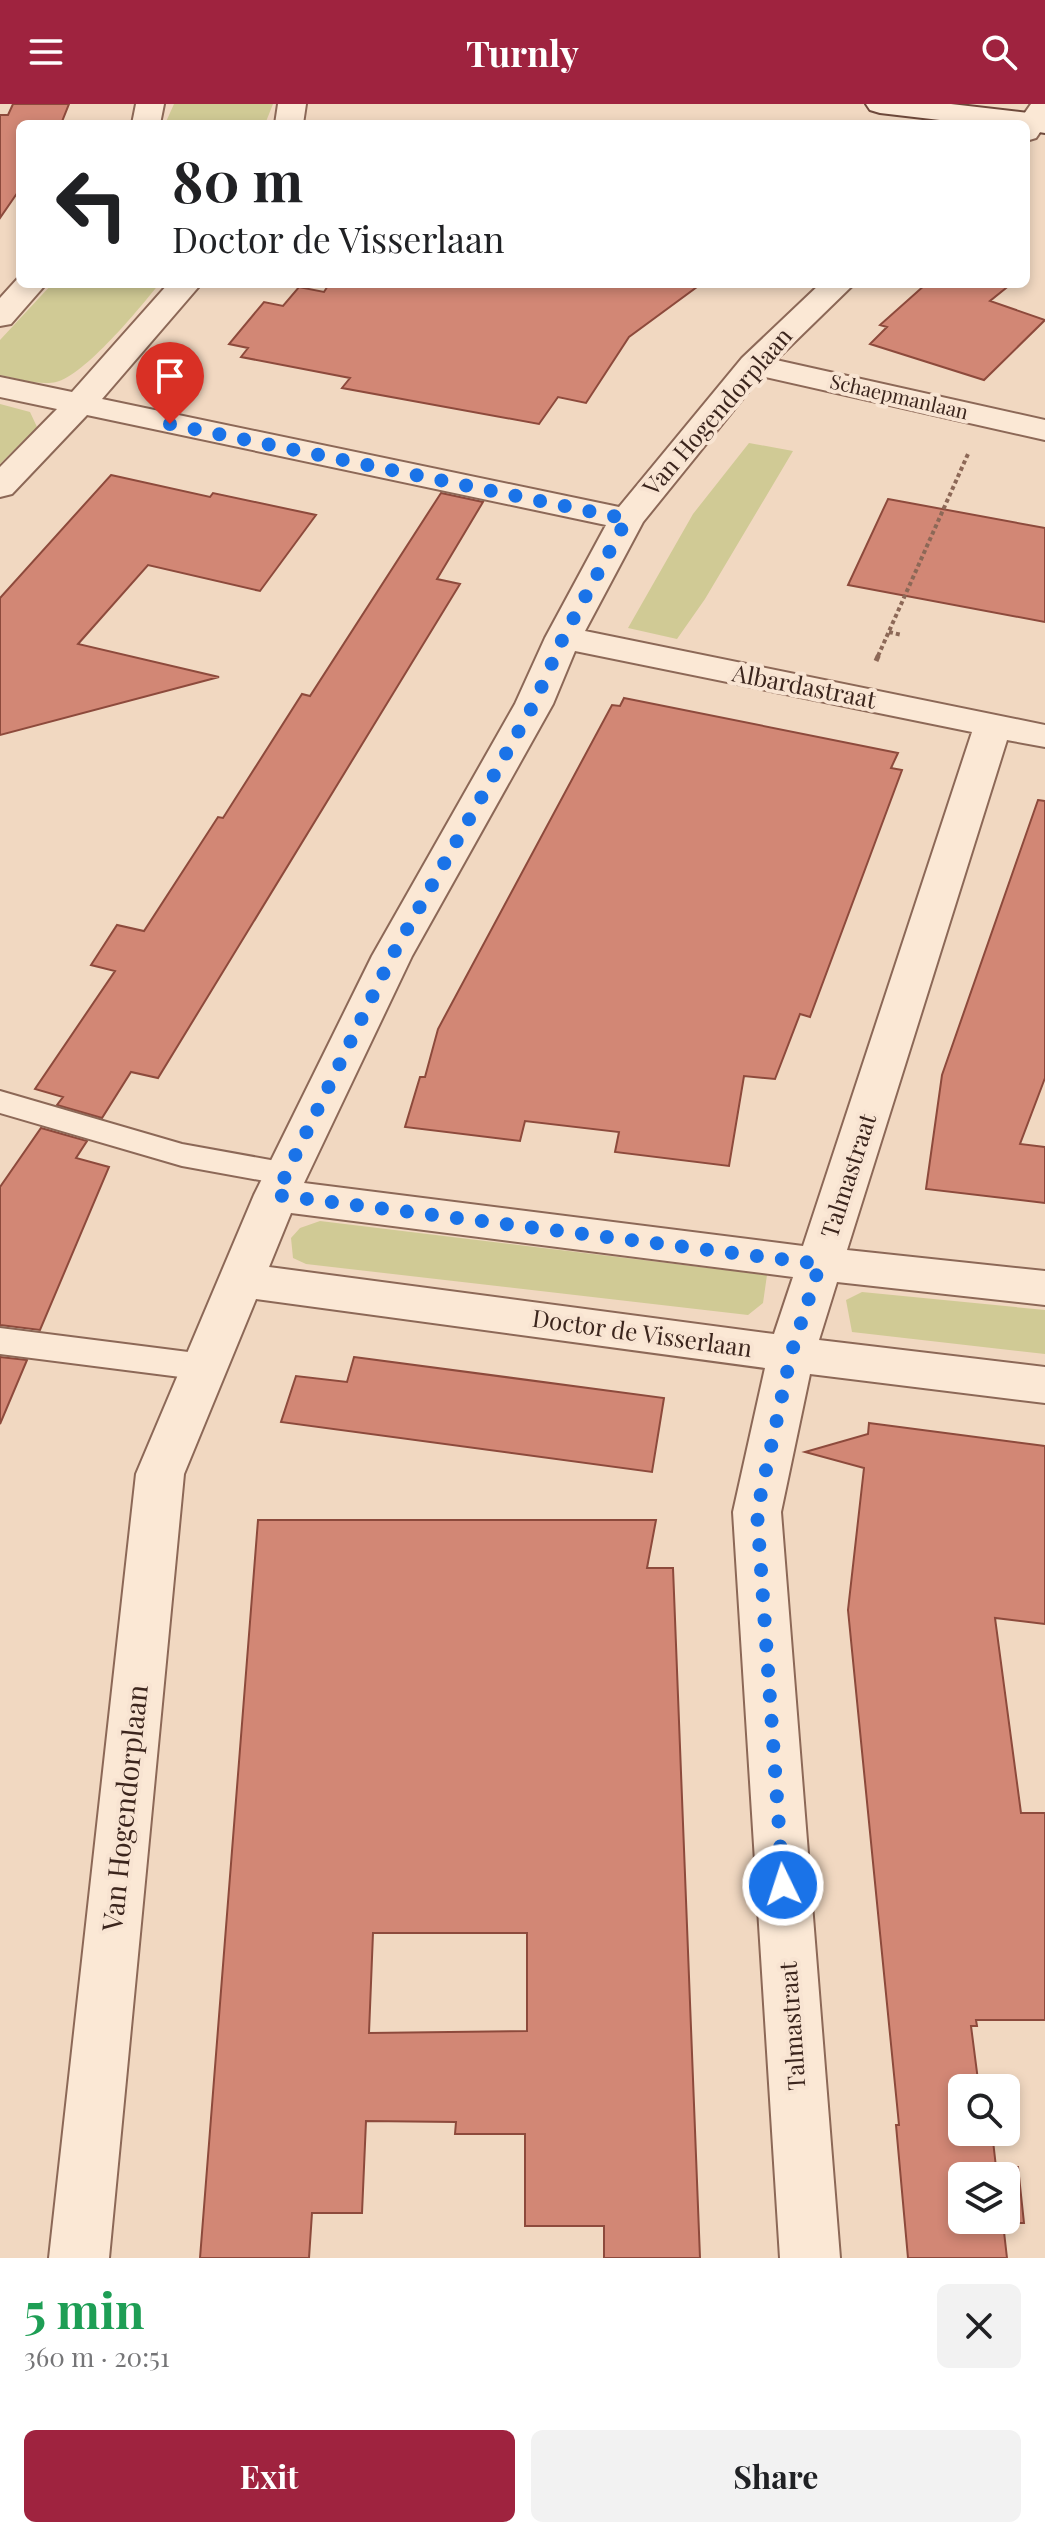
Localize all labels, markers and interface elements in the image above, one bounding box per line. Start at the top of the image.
text: Turnly [466,28,579,76]
icon: menu [24,30,68,74]
icon: search [977,30,1021,74]
text: 80 m [172,142,303,217]
icon: left [40,152,144,256]
text: Doctor de Visserlaan [172,214,504,262]
street label: Van Hogendorplaan [634,320,798,502]
pin [136,342,204,424]
icon: arrive [148,354,192,398]
street label: Schaepmanlaan [827,366,971,425]
street label: Albardastraat [729,655,880,715]
street label: Talmastraat [812,1109,882,1242]
street label: Doctor de Visserlaan [530,1301,754,1363]
street label: Van Hogendorplaan [92,1682,155,1934]
position arrow [741,1843,825,1927]
street label: Talmastraat [771,1960,811,2092]
map controls [948,2074,1020,2234]
button: search [948,2074,1020,2146]
button: layers [948,2162,1020,2234]
text: 5 min [24,2277,145,2341]
button: close [937,2284,1021,2368]
text: 360 m · 20:51 [24,2339,170,2374]
button: Exit [24,2430,515,2522]
button: Share [531,2430,1021,2522]

